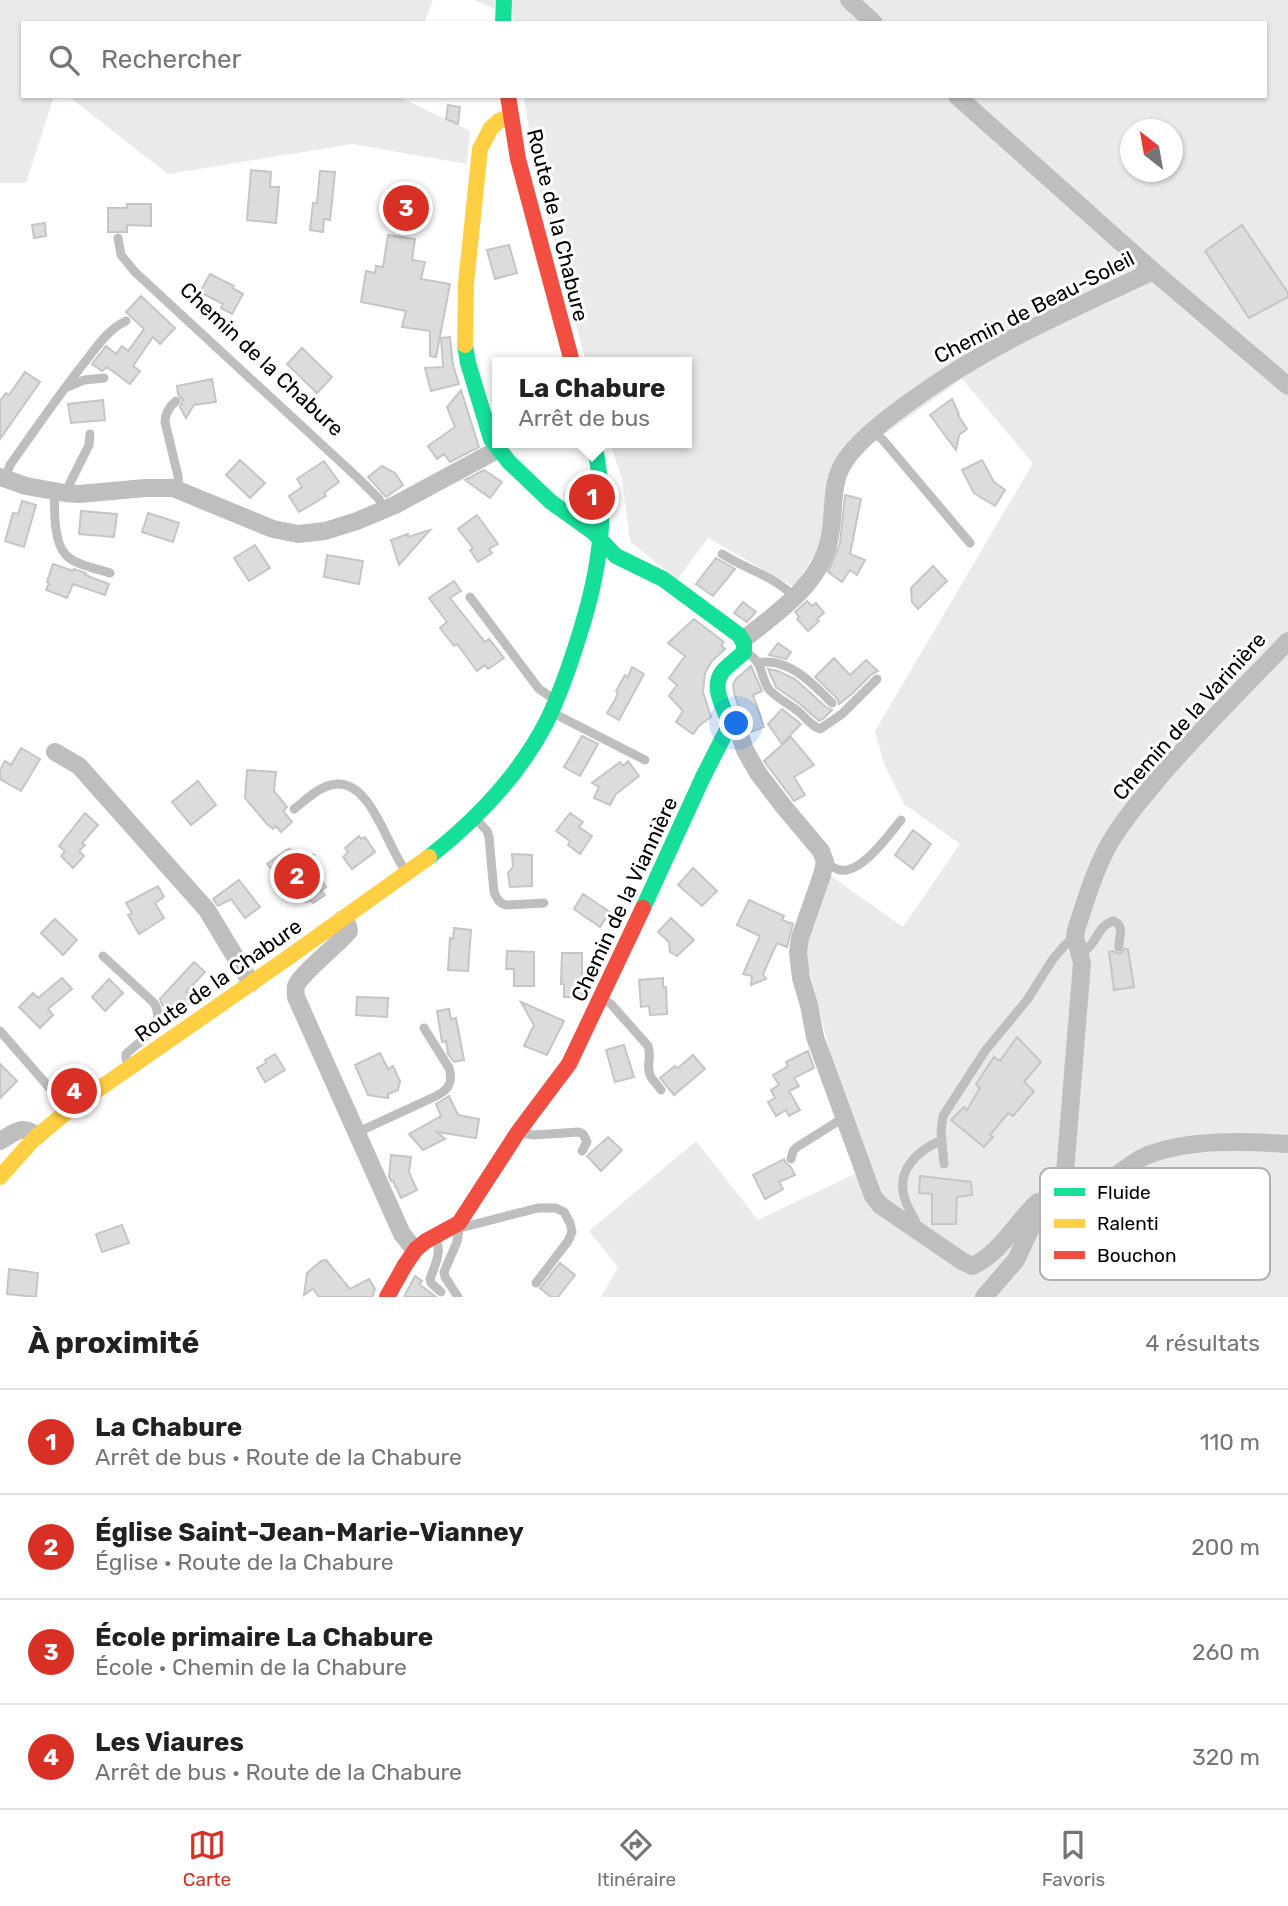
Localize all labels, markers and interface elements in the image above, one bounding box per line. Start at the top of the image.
search box [21,21,1267,98]
icon: search [45,41,83,79]
text: Rechercher [101,44,241,75]
north arrow [1120,119,1183,182]
street label: Route de la Chabure [522,126,594,324]
pin: 3 [383,182,429,234]
street label: Chemin de Beau-Soleil [930,246,1138,368]
street label: Chemin de la Chabure [175,277,349,441]
popup [492,357,692,448]
text: La Chabure [518,373,666,404]
text: Arrêt de bus [518,404,650,432]
pin: 1 [569,471,615,523]
street label: Chemin de la Varinière [1107,627,1271,805]
your location [719,706,753,740]
street label: Chemin de la Viannière [566,793,682,1005]
pin: 2 [274,850,320,902]
street label: Route de la Chabure [130,913,306,1047]
pin: 4 [51,1065,97,1117]
legend [1040,1168,1270,1280]
text: Fluide [1097,1181,1151,1204]
text: Ralenti [1097,1212,1159,1235]
text: Bouchon [1097,1244,1177,1267]
text: À proximité [28,1325,199,1361]
text: 4 résultats [1145,1329,1260,1357]
text: La Chabure [95,1412,242,1443]
text: 1 [45,1428,57,1456]
text: 110 m [1200,1428,1260,1456]
text: Arrêt de bus · Route de la Chabure [95,1443,462,1471]
text: Église Saint-Jean-Marie-Vianney [95,1517,524,1548]
text: 2 [44,1533,58,1561]
text: 200 m [1191,1533,1260,1561]
text: Église · Route de la Chabure [95,1548,394,1576]
text: École primaire La Chabure [95,1622,433,1653]
text: 3 [43,1638,59,1666]
text: 260 m [1192,1638,1260,1666]
text: École · Chemin de la Chabure [95,1653,407,1681]
text: Les Viaures [95,1727,244,1758]
text: 4 [43,1743,59,1771]
text: 320 m [1192,1743,1260,1771]
text: Arrêt de bus · Route de la Chabure [95,1758,462,1786]
tab: Carte [183,1826,231,1891]
tab: Itinéraire [597,1826,676,1891]
tab: Favoris [1042,1826,1105,1891]

